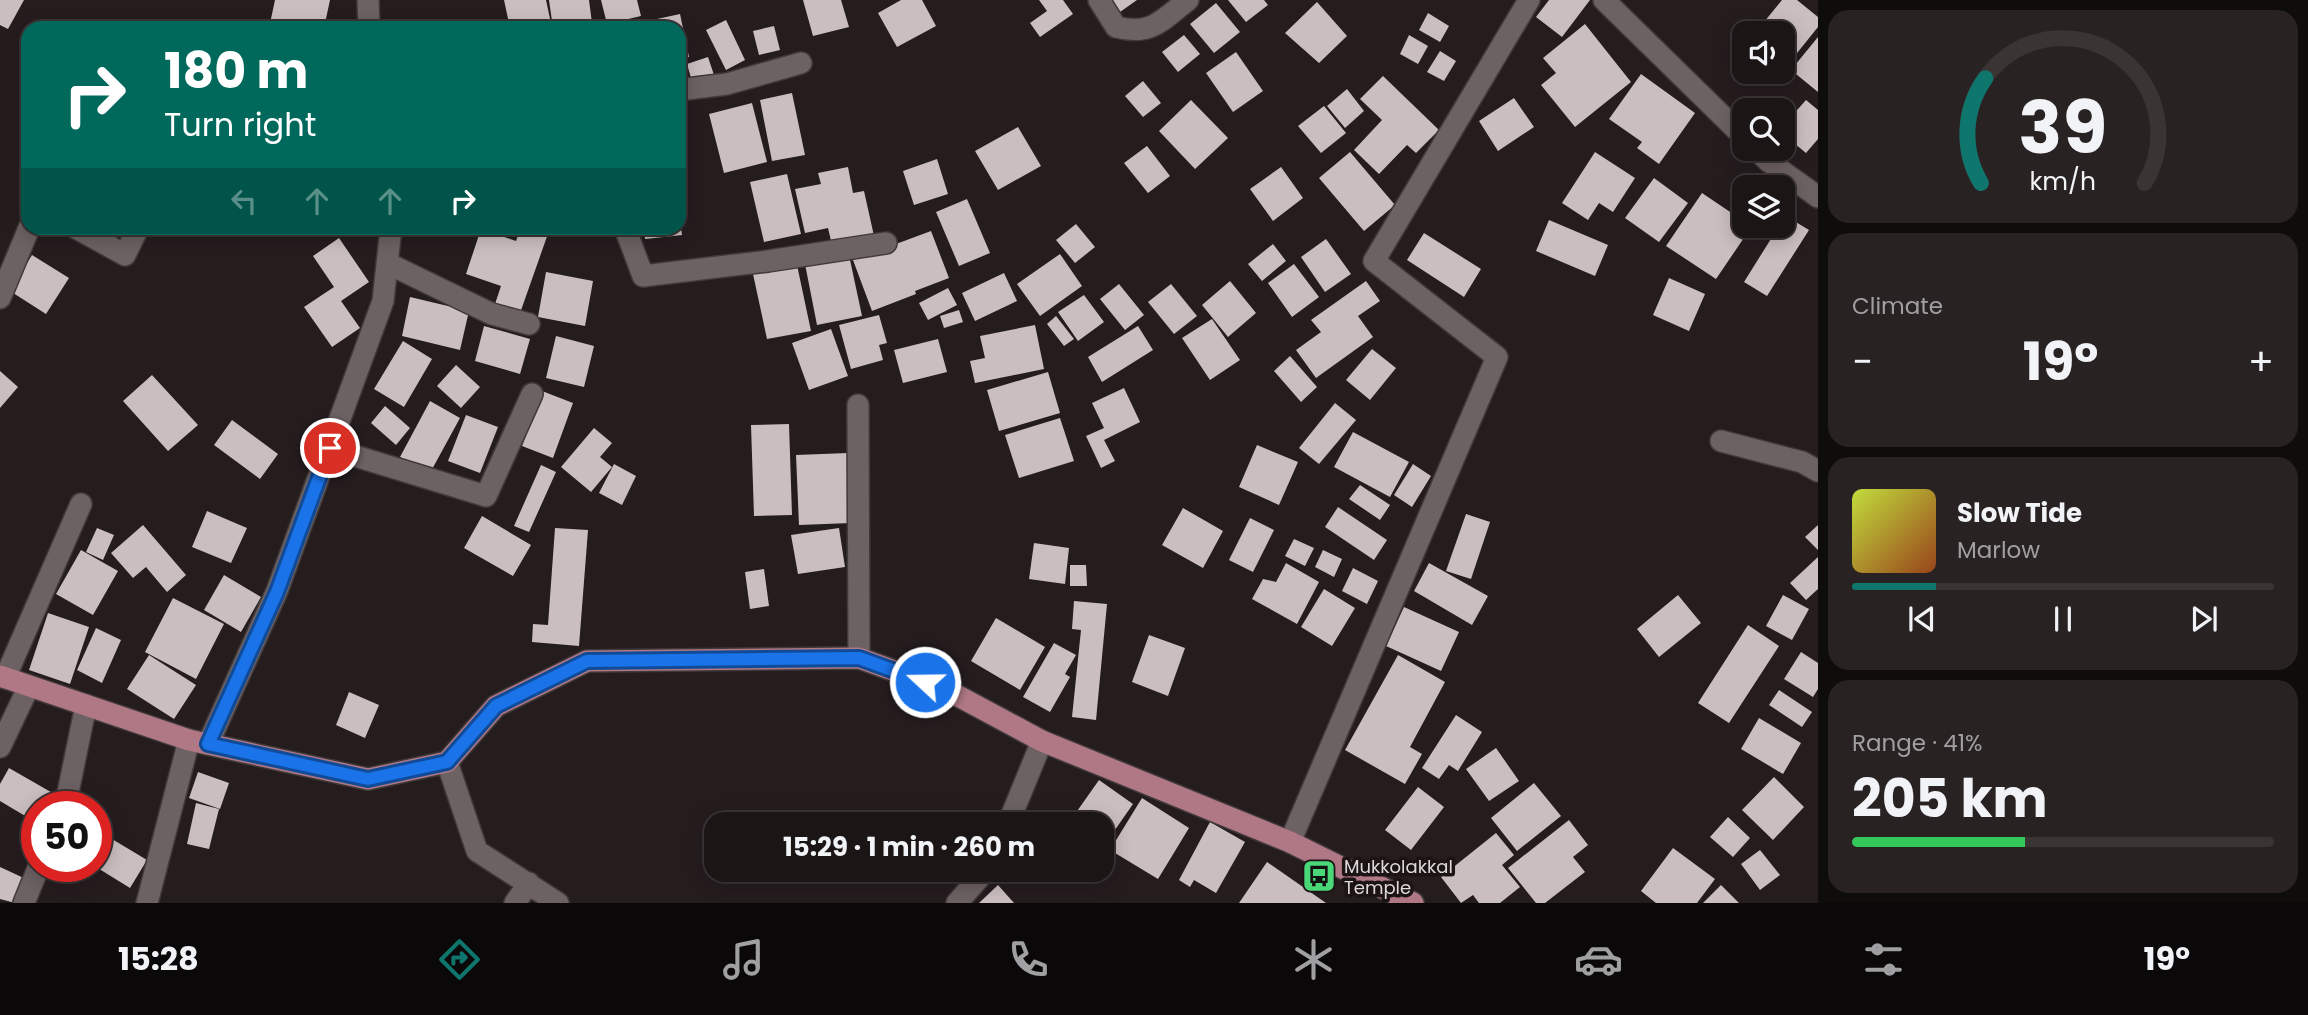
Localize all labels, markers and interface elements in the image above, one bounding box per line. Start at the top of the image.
map controls [1732,21,1795,238]
button: sound [1732,21,1795,84]
text: 180 m [164,37,308,105]
icon: right [49,49,140,140]
text: 39 [2019,77,2107,178]
button: search [1732,98,1795,161]
text: Turn right [164,102,316,147]
text: km/h [2030,163,2096,198]
button: layers [1732,175,1795,238]
icon: left [225,182,263,220]
icon: ahead [298,182,336,220]
icon: ahead [371,182,409,220]
icon: right [444,182,482,220]
text: Climate [1852,290,1943,322]
text: 19° [2023,325,2098,398]
text: − [1852,335,1873,388]
text: + [2248,335,2274,388]
pin [300,418,360,478]
icon: arrive [311,429,349,467]
text: Slow Tide [1957,495,2082,531]
text: Marlow [1957,534,2040,566]
icon: previous [1903,600,1941,638]
icon: pause [2044,600,2082,638]
icon: next [2185,600,2223,638]
position arrow [888,645,962,719]
text: Range · 41% [1852,727,1983,759]
text: 205 km [1852,762,2048,835]
speed limit sign: 50 [21,791,112,882]
text: 15:29 · 1 min · 260 m [783,829,1035,865]
place label: Mukkolakkal Temple [1344,854,1453,900]
bus stop icon: Mukkolakkal Temple [1300,857,1338,895]
icon: directions [435,935,484,984]
icon: music [719,935,768,984]
icon: phone [1004,935,1053,984]
icon: climate [1289,935,1338,984]
icon: car [1574,935,1623,984]
icon: filters [1859,935,1908,984]
text: 15:28 [118,936,199,981]
text: 19° [2144,936,2190,981]

